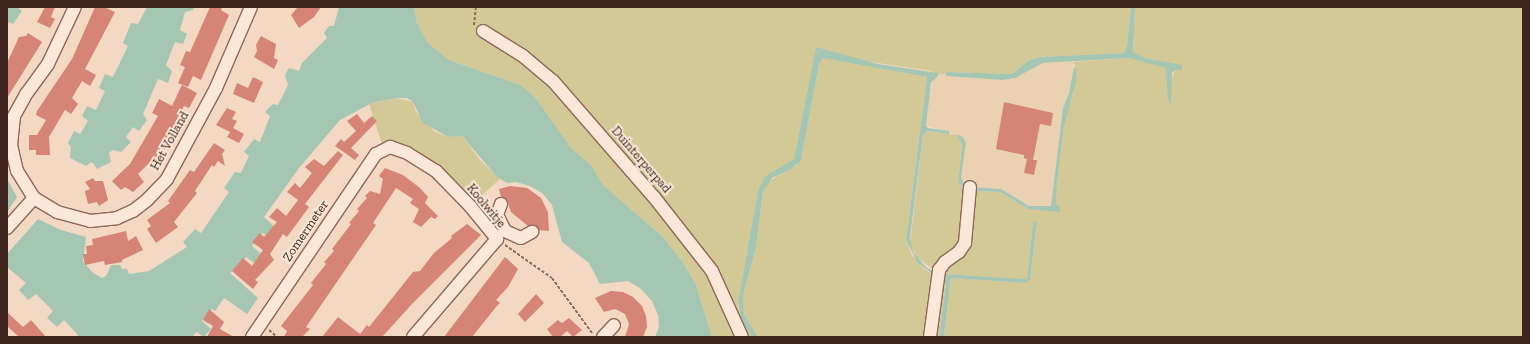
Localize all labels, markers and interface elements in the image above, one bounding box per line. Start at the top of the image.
street label: Het Volland [147,109,193,173]
street label: Duinterperpad [608,123,674,197]
street label: Koolwitje [463,181,509,231]
street label: Zomermeter [280,197,332,265]

